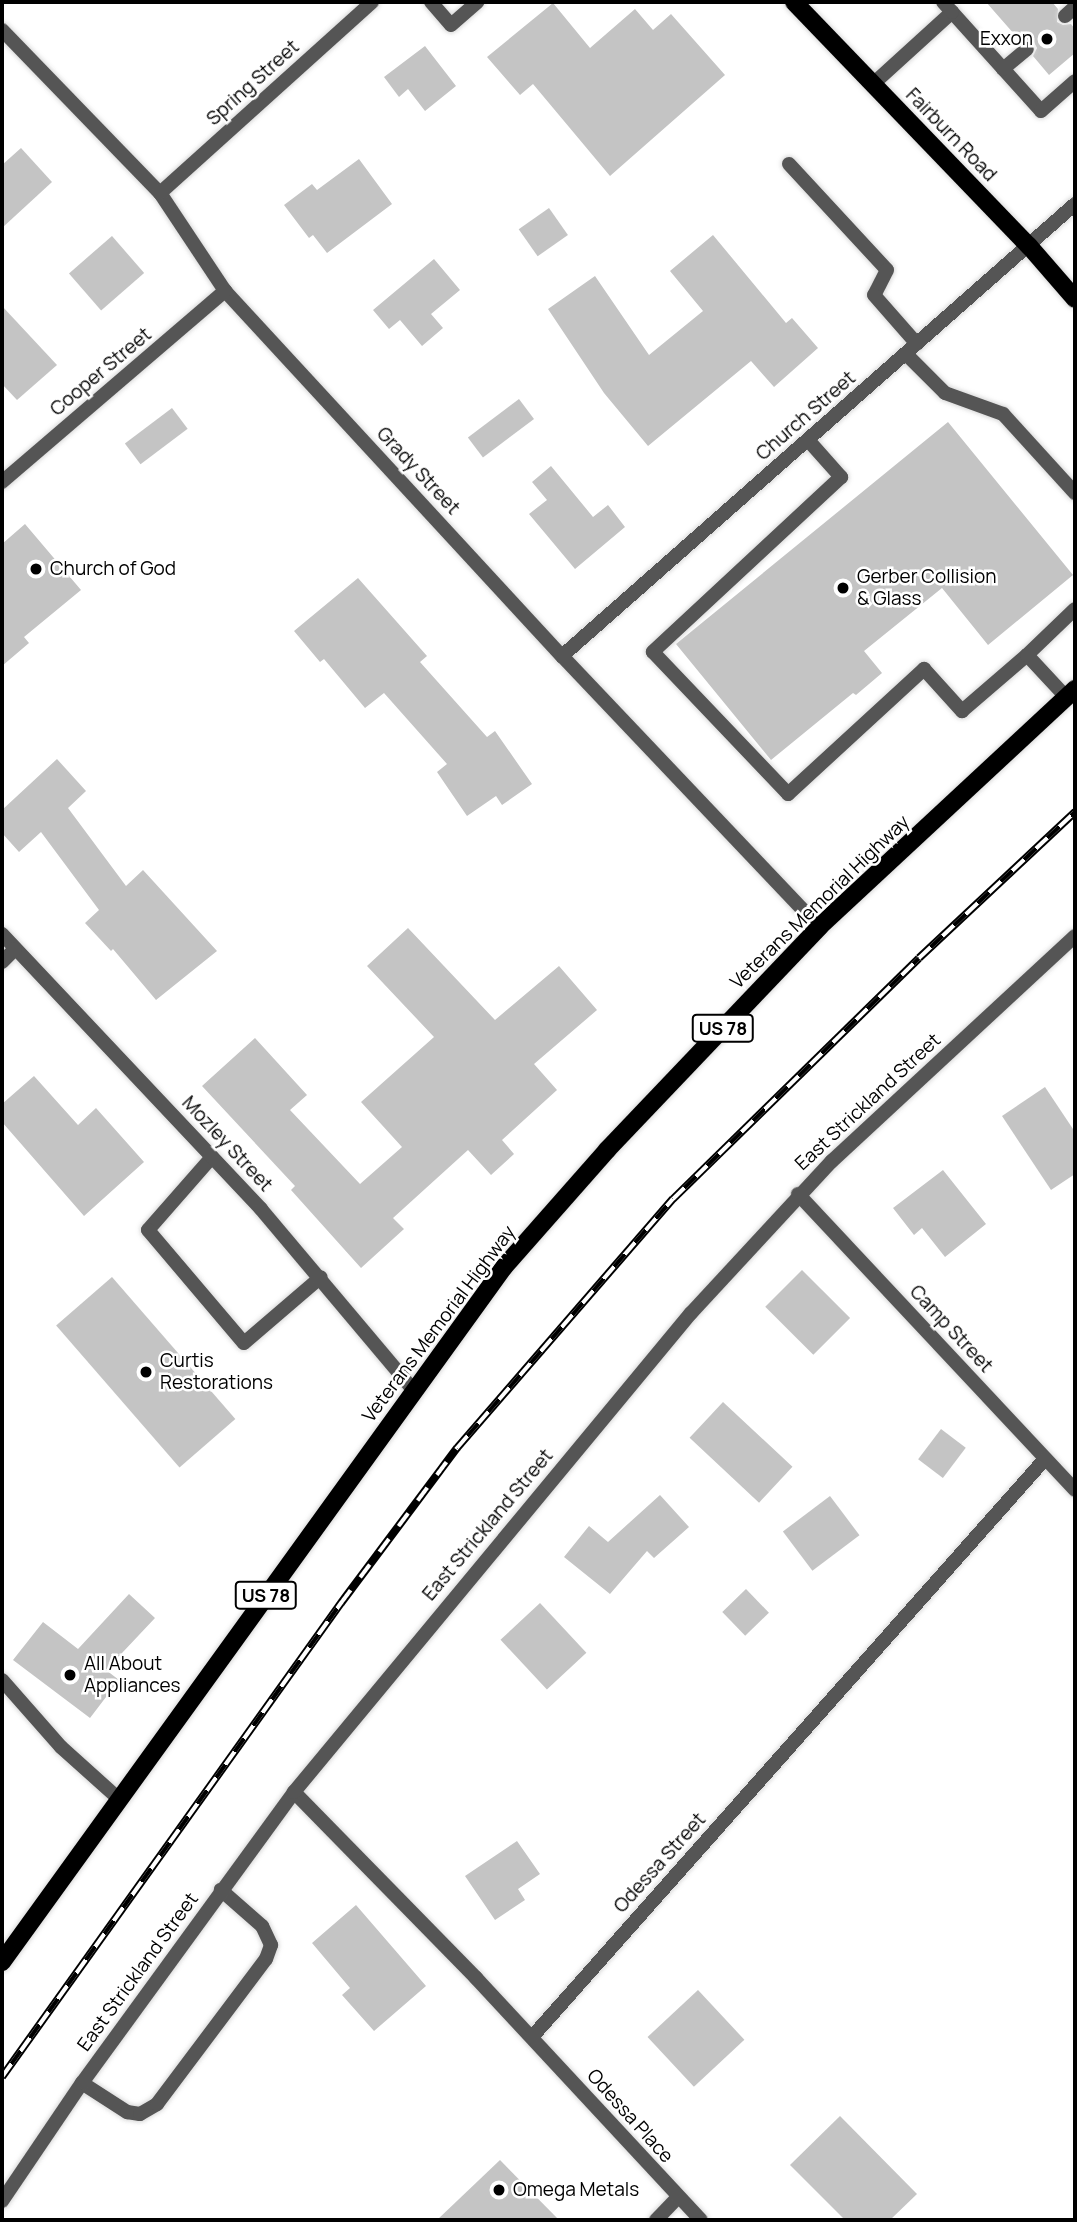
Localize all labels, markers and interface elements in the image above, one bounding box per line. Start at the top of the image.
place label: Exxon [980,28,1033,50]
marker: Exxon [1039,31,1055,47]
street label: Spring Street [202,36,304,130]
street label: Fairburn Road [901,84,1001,186]
street label: Cooper Street [46,323,156,421]
street label: Church Street [752,367,860,465]
street label: Grady Street [372,423,464,519]
place label: Church of God [50,558,176,580]
marker: Church of God [28,561,44,577]
place label: Gerber Collision & Glass [857,566,996,610]
marker: Gerber Collision & Glass [835,580,851,596]
street label: Veterans Memorial Highway [726,810,914,994]
road number: US 78 [692,1014,754,1042]
street label: East Strickland Street [791,1029,945,1175]
street label: Mozley Street [177,1092,277,1196]
street label: Veterans Memorial Highway [358,1221,520,1427]
street label: Camp Street [905,1281,997,1377]
place label: Curtis Restorations [160,1350,273,1394]
marker: Curtis Restorations [138,1364,154,1380]
street label: East Strickland Street [418,1445,558,1605]
road number: US 78 [234,1580,298,1610]
place label: All About Appliances [84,1653,180,1697]
marker: All About Appliances [62,1667,78,1683]
street label: Odessa Street [609,1808,711,1918]
street label: East Strickland Street [73,1888,203,2056]
street label: Odessa Place [582,2064,678,2168]
place label: Omega Metals [513,2179,639,2201]
marker: Omega Metals [491,2182,507,2198]

